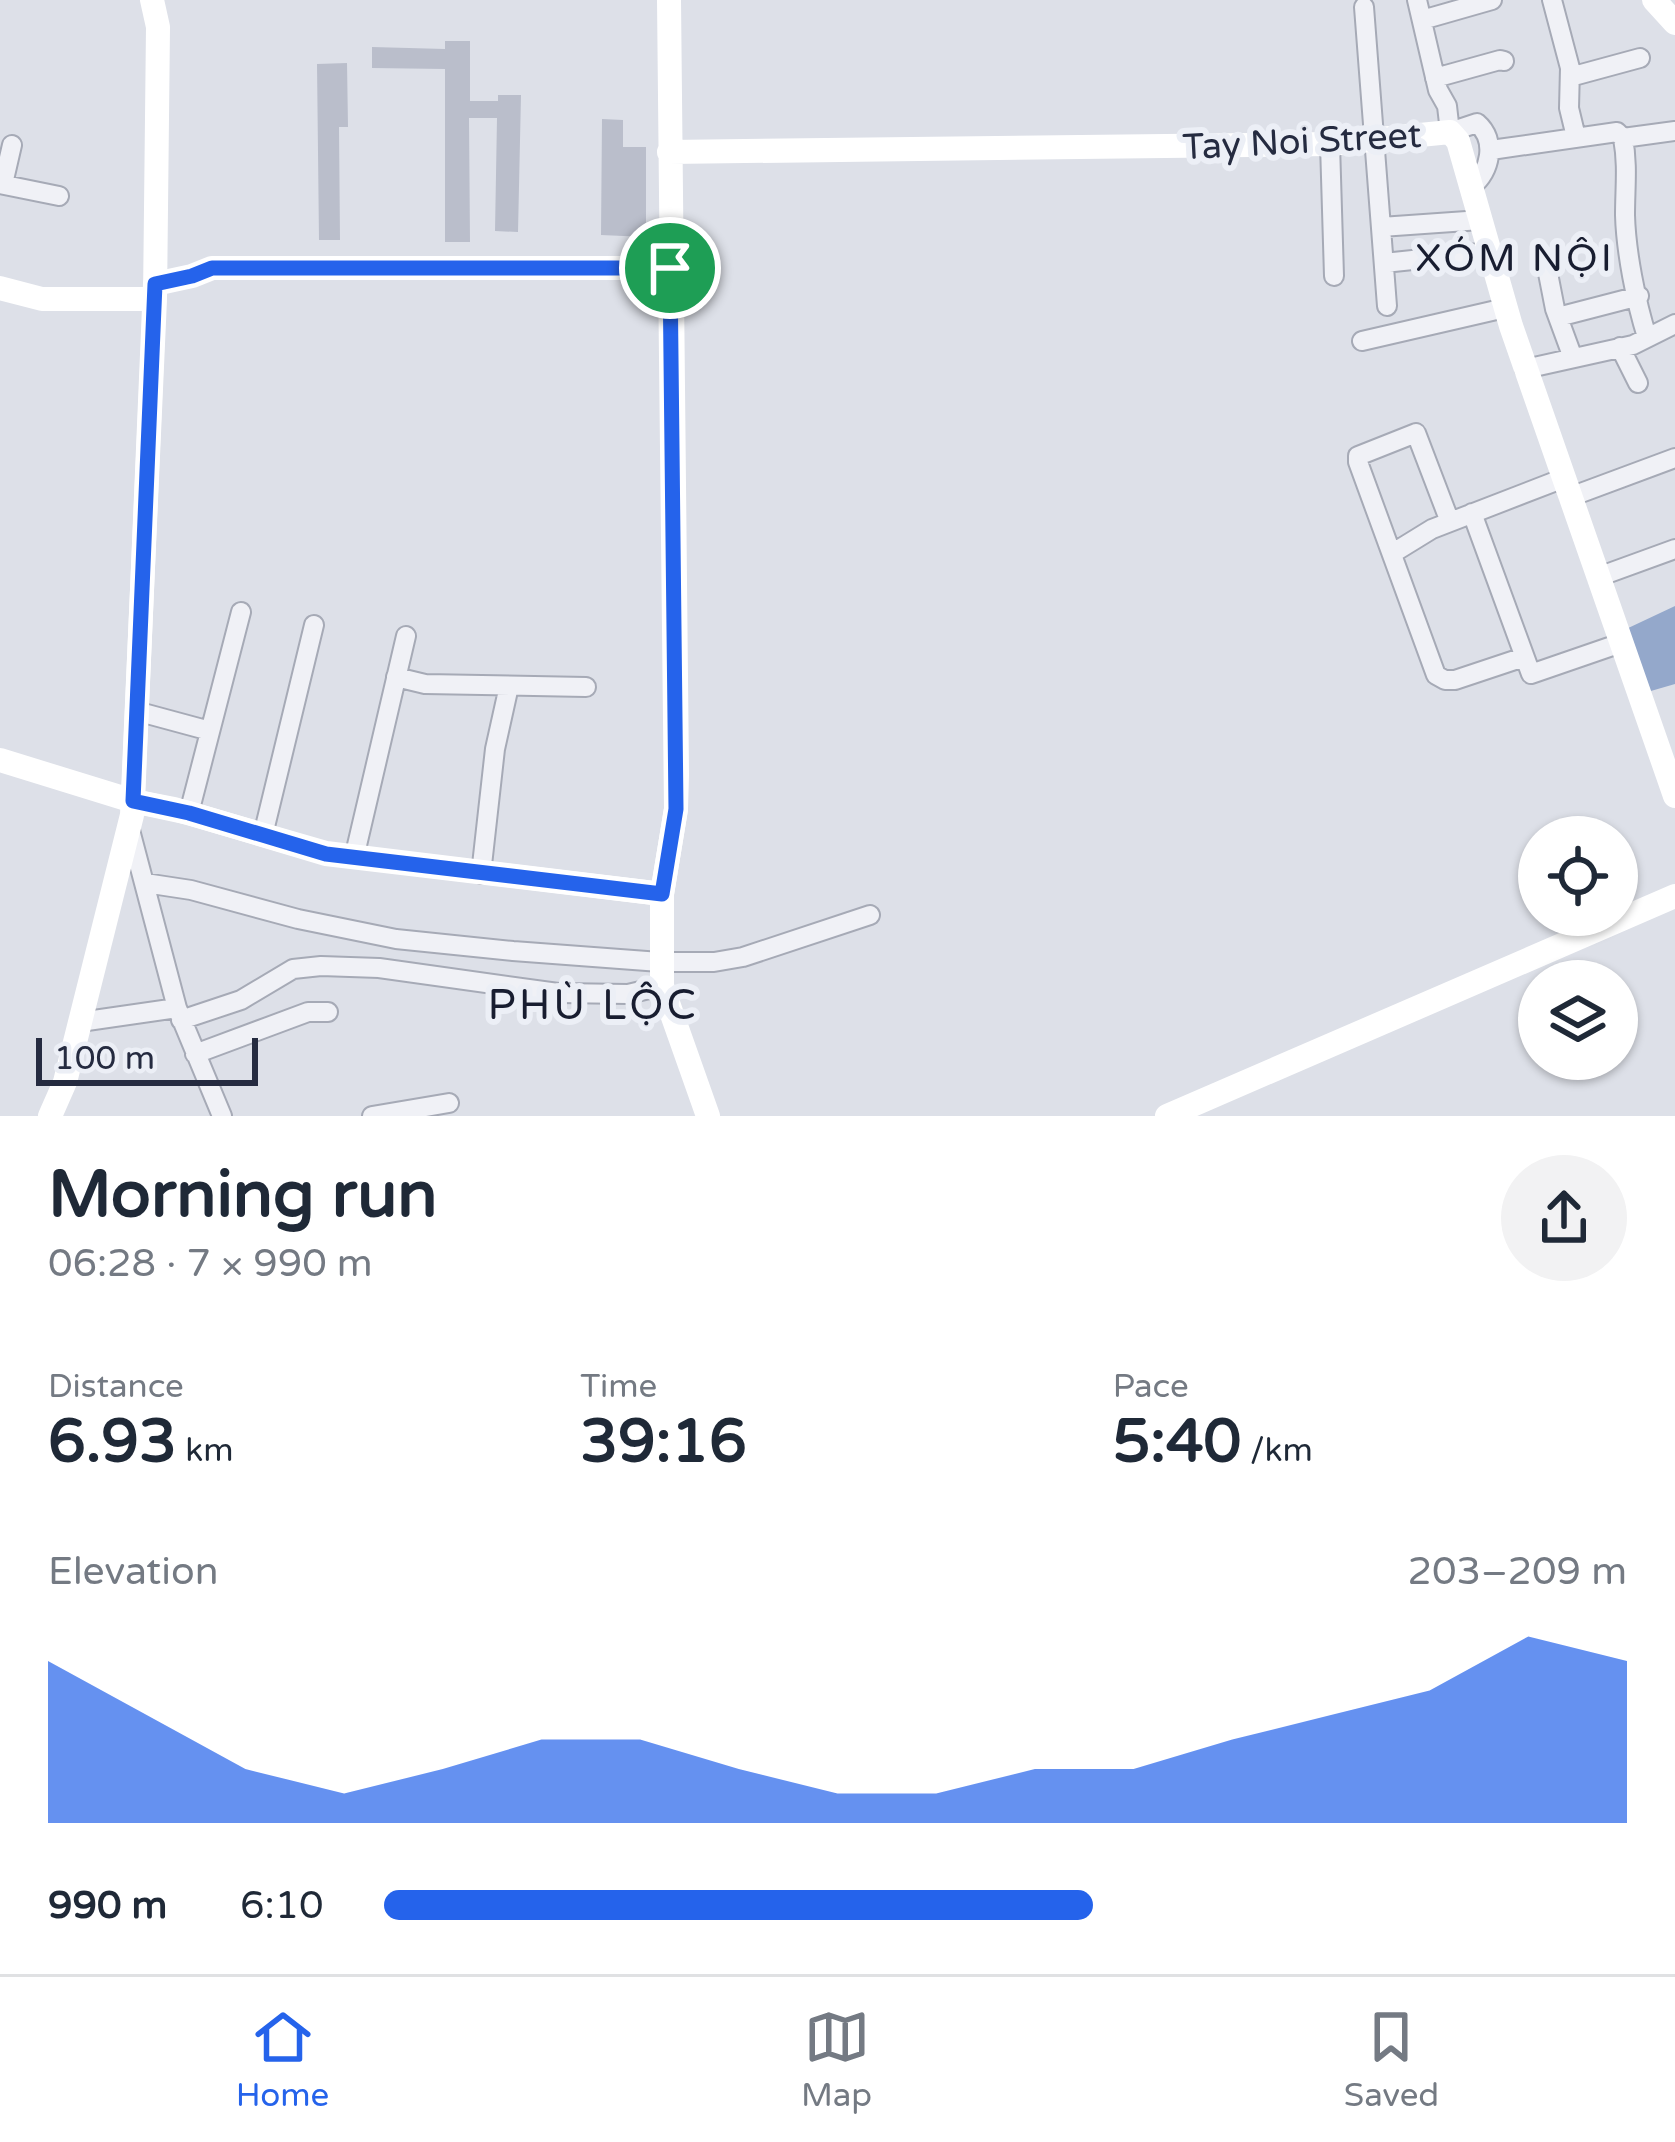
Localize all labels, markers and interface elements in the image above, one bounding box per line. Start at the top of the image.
street label: Tay Noi Street [1182,114,1423,169]
pin [619,217,721,319]
icon: arrive [637,235,703,301]
district label: XÓM NỘI [1415,235,1615,282]
map controls [1518,816,1638,1080]
button: locate [1518,816,1638,936]
button: layers [1518,960,1638,1080]
district label: PHÙ LỘC [487,980,699,1031]
scale bar [36,1032,258,1085]
text: 100 m [54,1039,155,1078]
text: Morning run [48,1155,438,1235]
button: share [1501,1155,1627,1281]
text: 06:28 · 7 × 990 m [48,1240,373,1287]
text: Distance [48,1367,184,1406]
text: Time [580,1367,657,1406]
text: Pace [1113,1367,1189,1406]
text: 6.93 [48,1406,177,1478]
text: 39:16 [580,1406,747,1478]
text: 5:40 [1113,1406,1241,1478]
text: km [177,1431,234,1470]
text: /km [1241,1431,1313,1470]
text: Elevation [48,1548,218,1595]
text: 203–209 m [1407,1548,1627,1595]
text: 990 m [48,1882,167,1929]
text: 6:10 [240,1882,324,1929]
tab: Home [236,2004,329,2115]
tab: Map [801,2004,872,2115]
tab: Saved [1344,2004,1439,2115]

